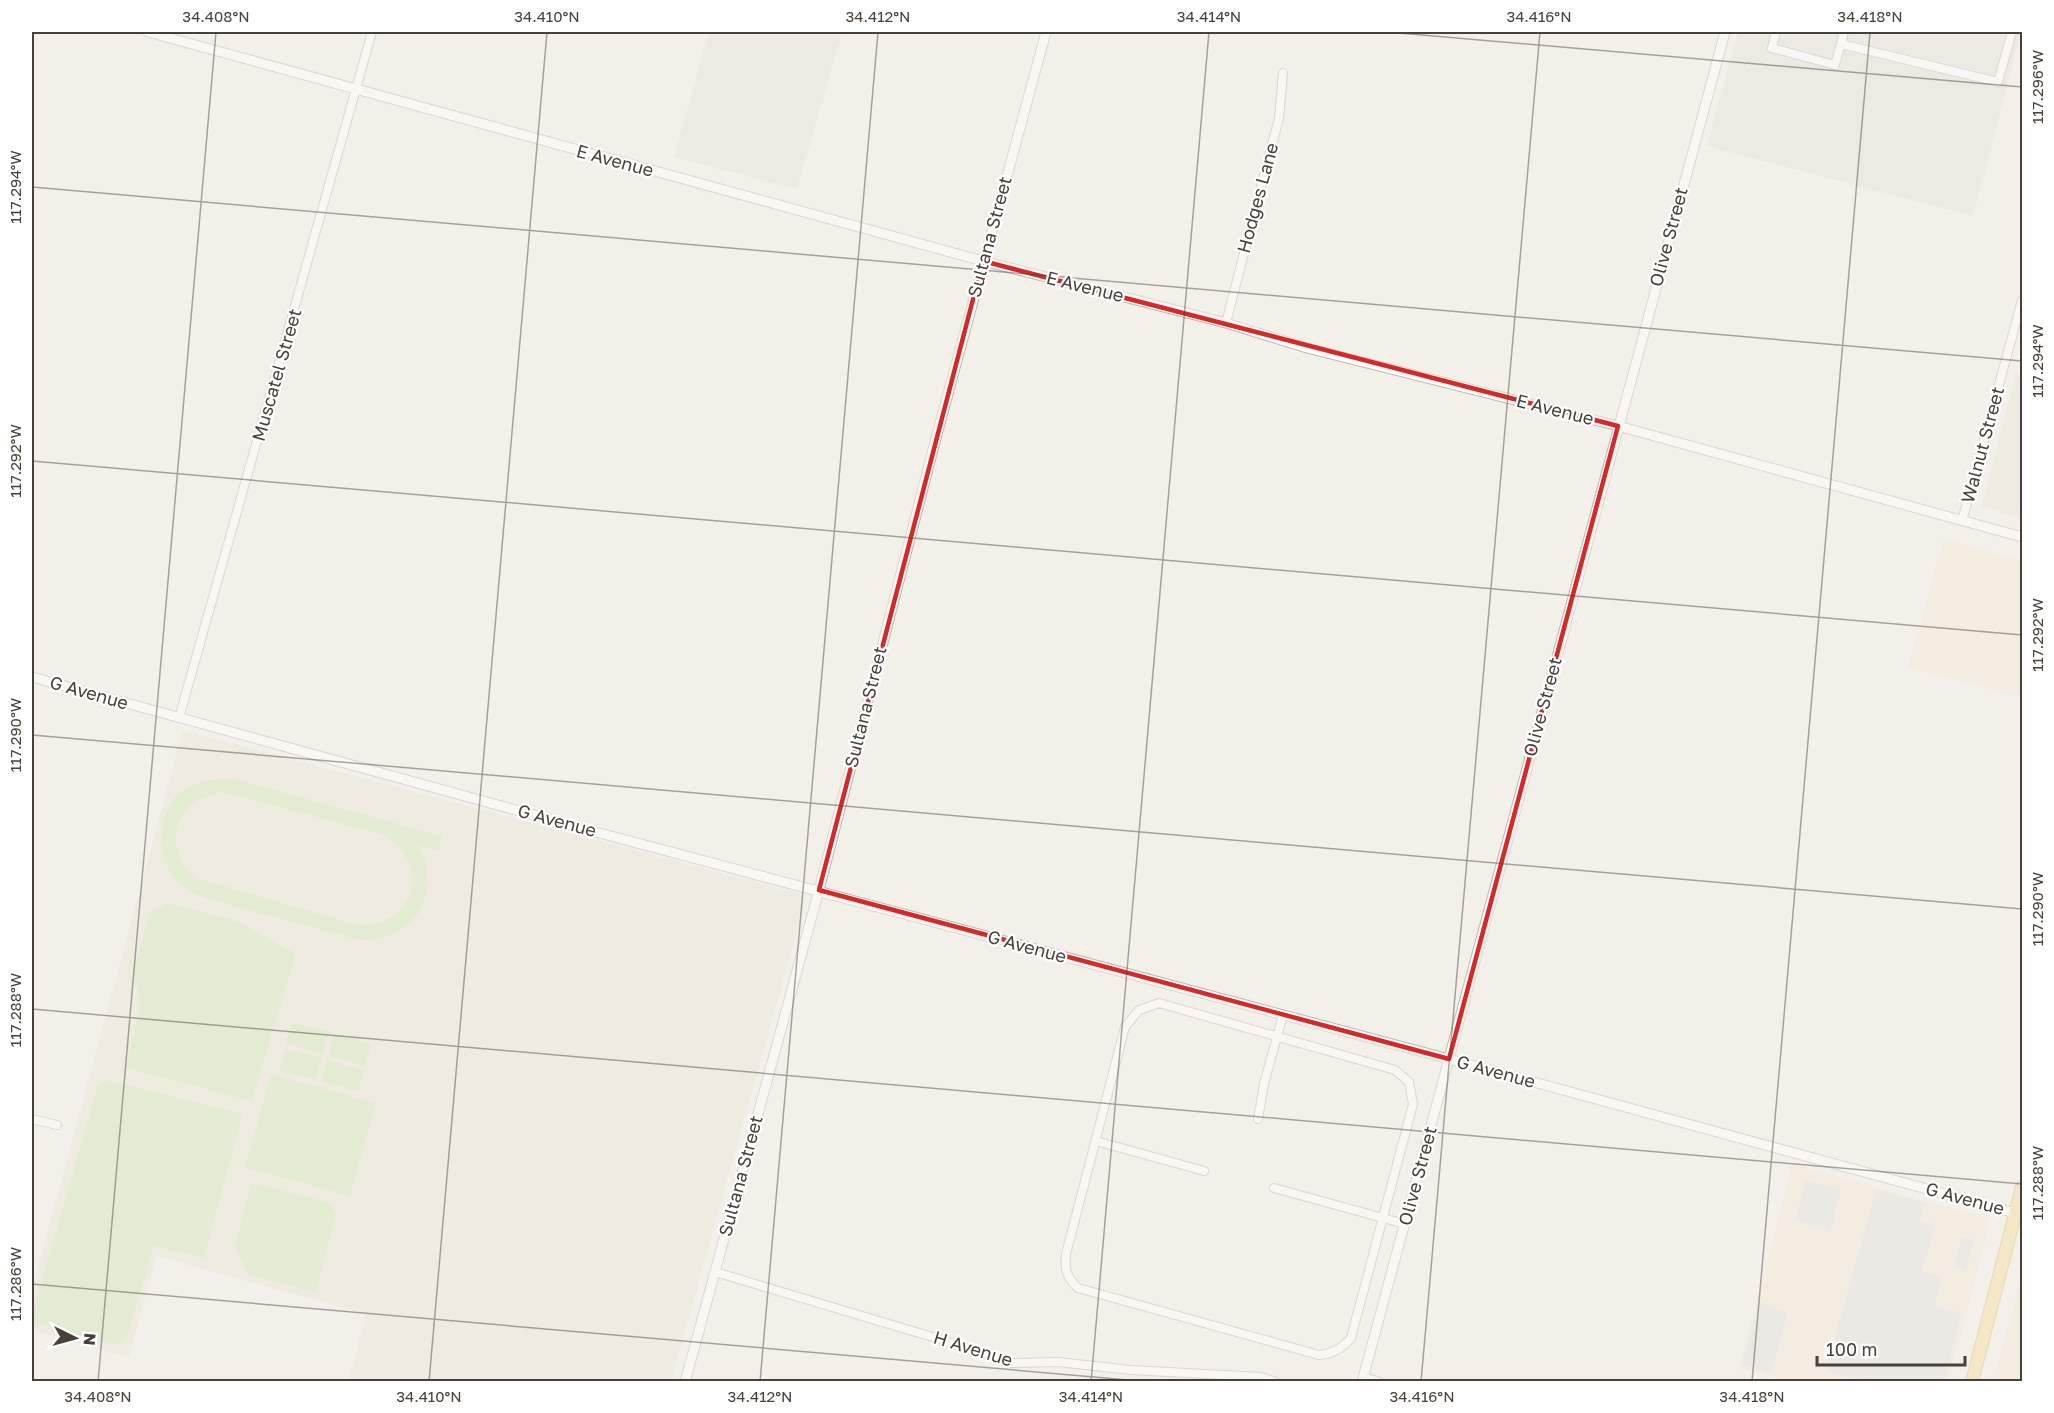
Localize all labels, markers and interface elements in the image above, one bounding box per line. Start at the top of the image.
text: 34.408°N [182,7,250,25]
text: 34.410°N [514,7,580,25]
text: 34.412°N [846,7,910,25]
text: 34.414°N [1177,7,1241,25]
text: 34.416°N [1506,7,1572,25]
text: 34.418°N [1837,7,1903,25]
text: 117.296°W [2028,50,2046,124]
street label: E Avenue [574,139,656,181]
street label: Hodges Lane [1232,140,1282,255]
text: 117.294°W [6,150,24,224]
street label: Sultana Street [962,174,1016,300]
street label: Olive Street [1644,185,1692,289]
street label: E Avenue [1044,266,1126,306]
street label: Muscatel Street [247,306,305,444]
text: 117.294°W [2028,324,2046,398]
street label: Walnut Street [1956,384,2008,505]
street label: E Avenue [1514,389,1596,429]
text: 117.292°W [6,424,24,498]
text: 117.292°W [2028,598,2046,672]
street label: Sultana Street [839,644,891,770]
street label: Olive Street [1518,655,1566,759]
street label: G Avenue [47,670,131,714]
text: 117.290°W [6,698,24,772]
street label: G Avenue [515,799,599,841]
text: 117.290°W [2028,872,2046,946]
street label: G Avenue [985,925,1069,967]
text: 117.288°W [6,973,24,1047]
street label: G Avenue [1454,1050,1538,1092]
street label: Sultana Street [713,1113,767,1239]
street label: Olive Street [1393,1124,1441,1228]
text: 117.288°W [2028,1146,2046,1220]
street label: G Avenue [1923,1177,2007,1219]
text: 117.286°W [6,1247,24,1321]
north arrow [45,1308,105,1368]
street label: H Avenue [931,1326,1016,1371]
scale bar [1817,1329,1966,1367]
text: N [79,1332,100,1346]
text: 100 m [1826,1338,1877,1360]
text: 34.408°N [64,1387,132,1405]
text: 34.410°N [396,1387,462,1405]
text: 34.412°N [728,1387,792,1405]
text: 34.414°N [1059,1387,1123,1405]
text: 34.416°N [1389,1387,1455,1405]
text: 34.418°N [1719,1387,1785,1405]

